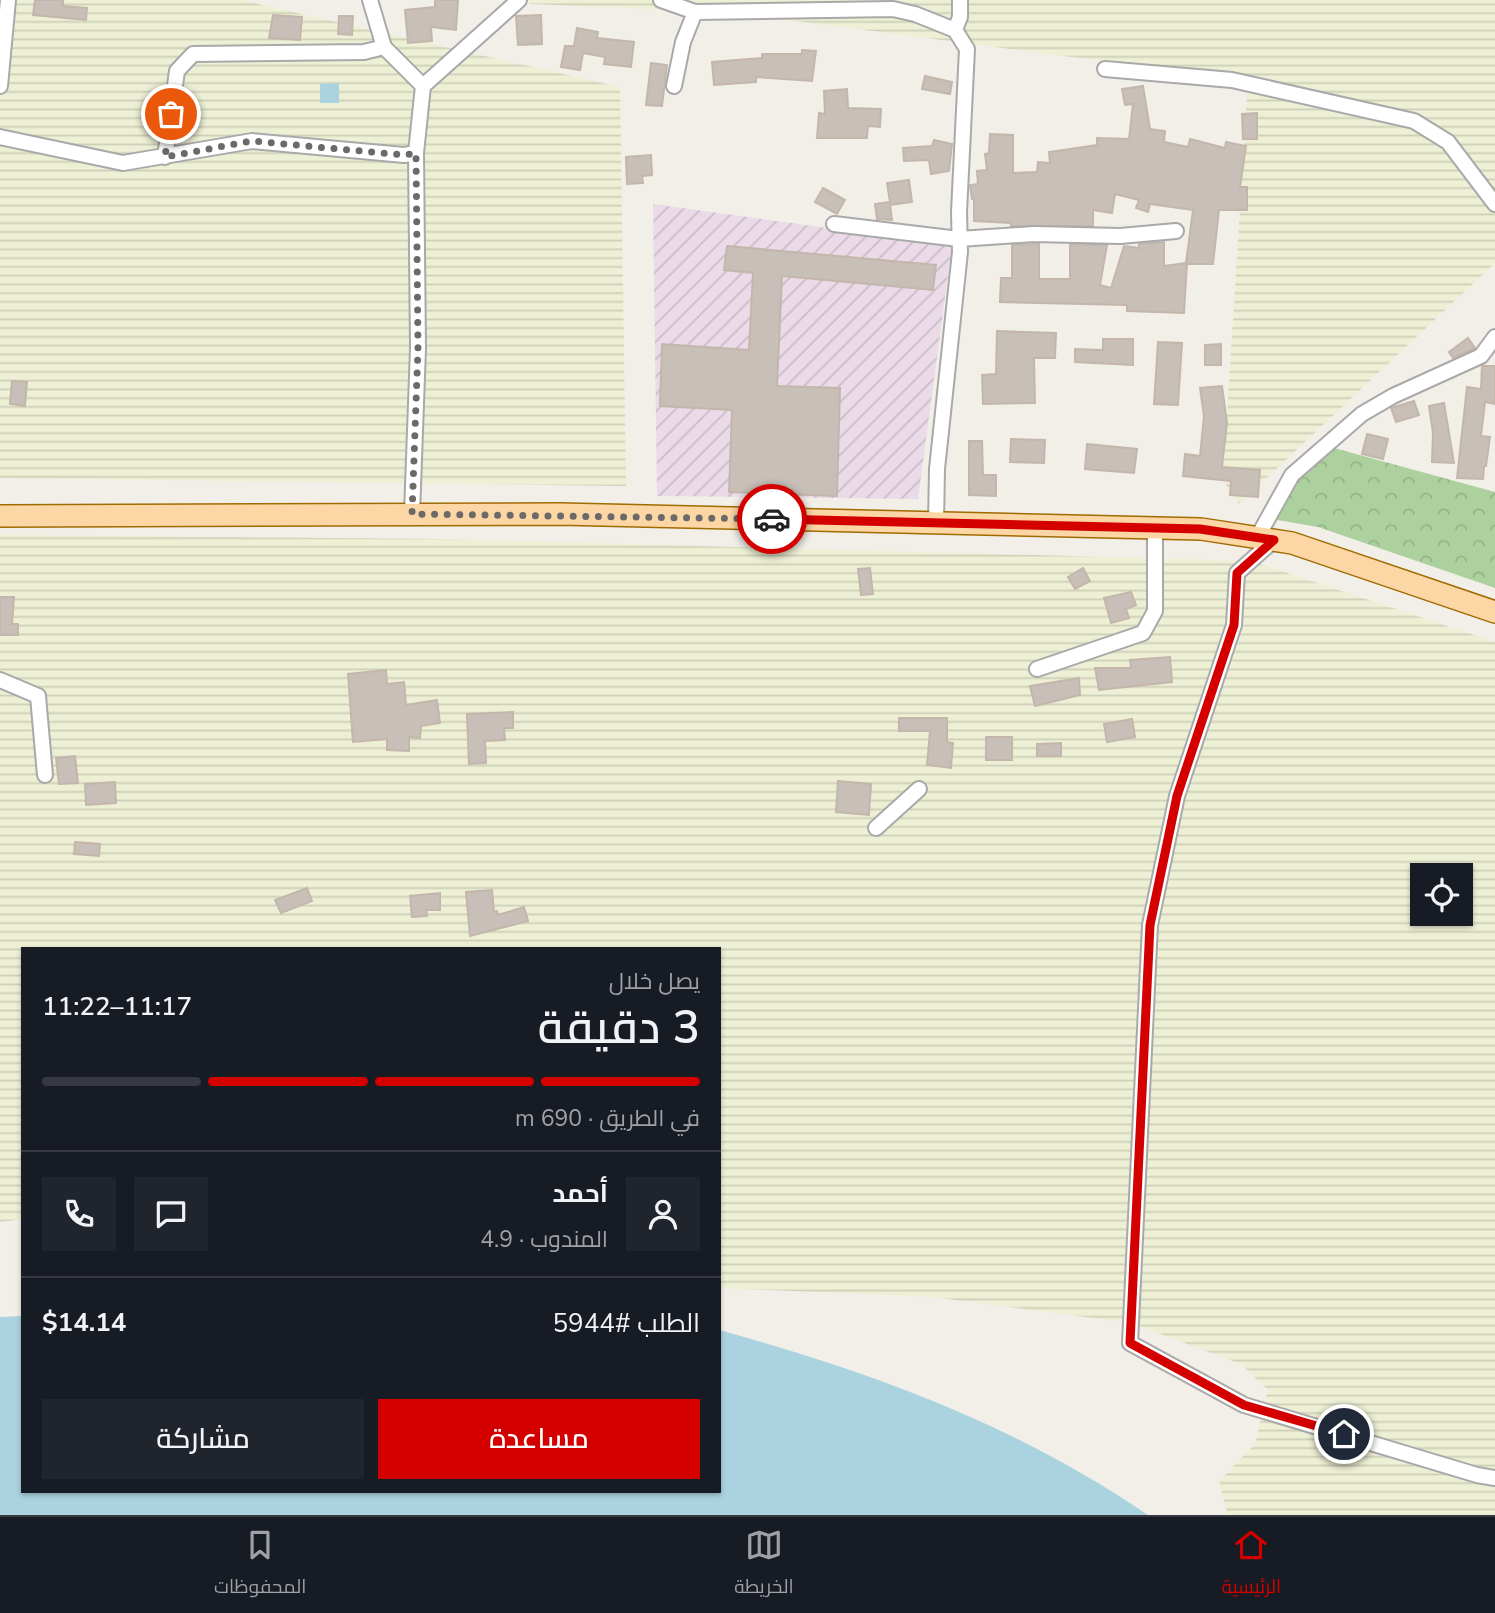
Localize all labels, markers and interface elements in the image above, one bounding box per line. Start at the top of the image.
pin [141,84,201,144]
icon: bag [152,95,190,133]
courier [737,484,807,554]
icon: car [753,500,791,538]
map controls [1410,863,1473,926]
button: locate [1410,863,1473,926]
text: يصل خلال [609,966,700,997]
text: 11:17–11:22 [42,989,192,1024]
text: 3 دقيقة [538,996,700,1059]
text: في الطريق · 690 m [515,1103,700,1134]
text: أحمد [552,1176,608,1211]
button: phone [42,1177,116,1251]
button: chat [134,1177,208,1251]
button: person [626,1177,700,1251]
text: المندوب · 4.9 [480,1224,608,1255]
text: $14.14 [42,1305,126,1340]
text: الطلب #5944 [552,1306,700,1341]
button: مشاركة [42,1399,364,1479]
button: مساعدة [378,1399,700,1479]
pin [1314,1404,1374,1464]
icon: home [1325,1415,1363,1453]
tab: المحفوظات [214,1526,306,1604]
tab: الخريطة [734,1526,794,1604]
tab: الرئيسية [1221,1526,1281,1604]

